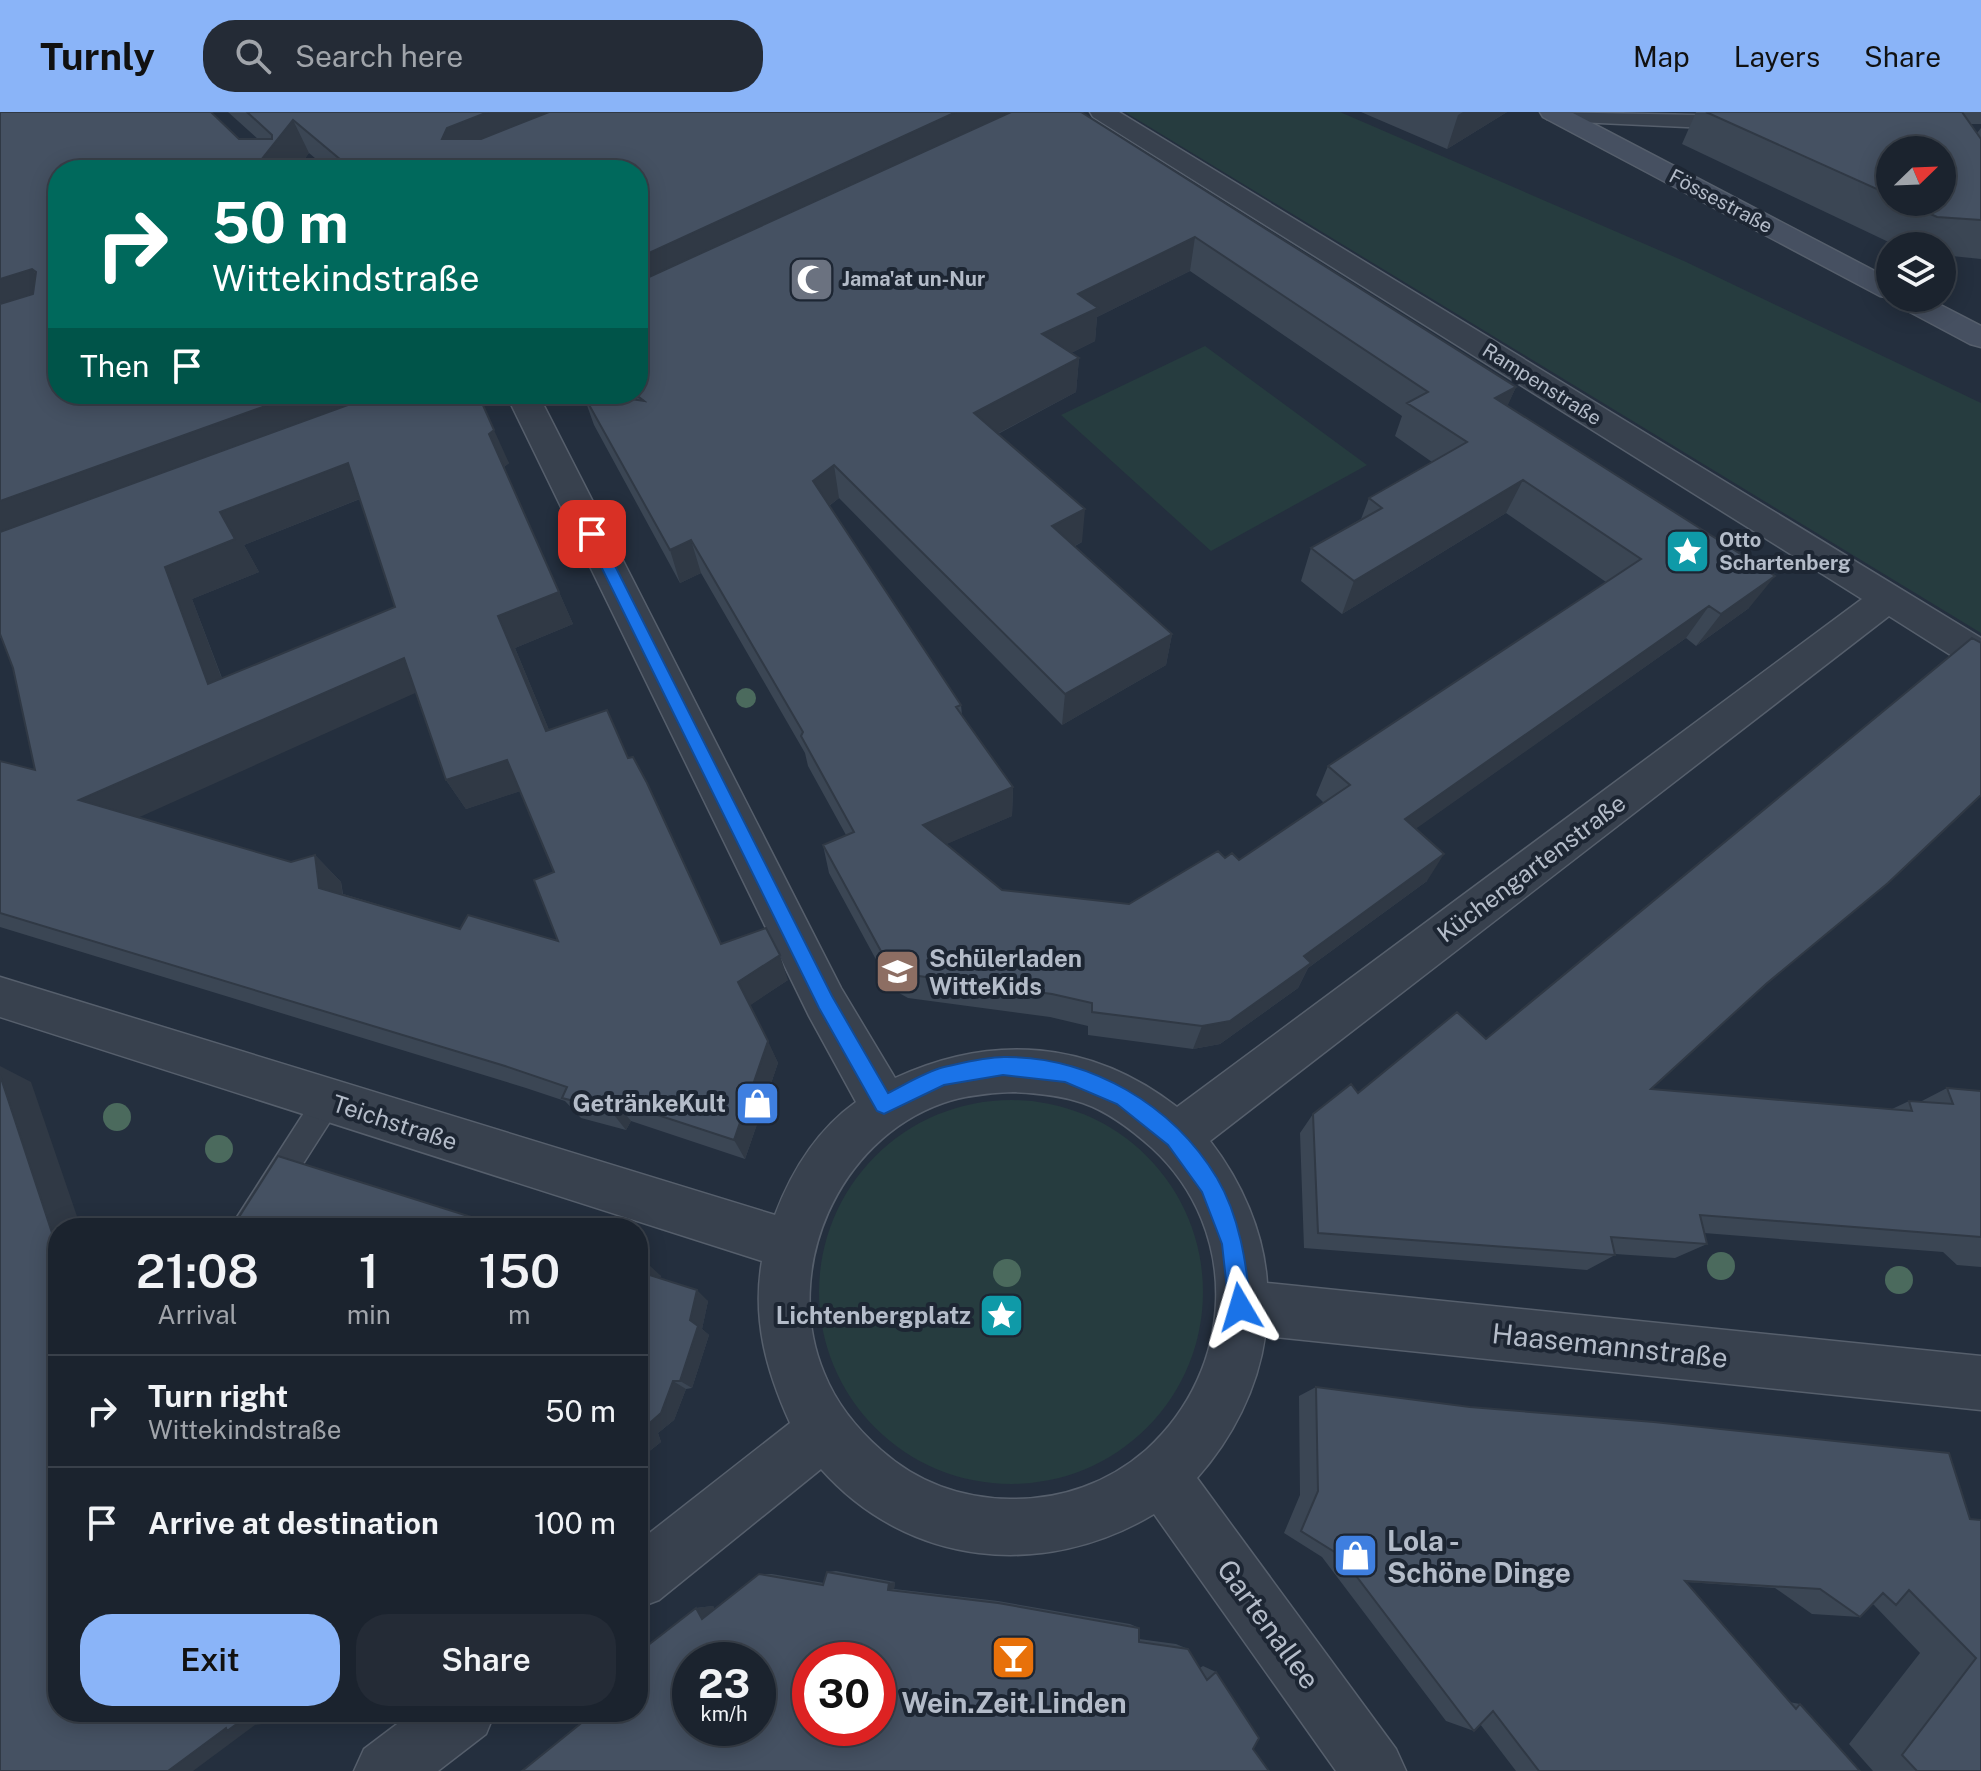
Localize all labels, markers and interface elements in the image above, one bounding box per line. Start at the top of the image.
search box [203,20,763,92]
text: Turnly [40,34,155,79]
icon: search [231,34,275,78]
text: Search here [295,38,463,74]
text: Map [1633,40,1690,73]
text: Layers [1734,40,1820,73]
text: Share [1864,40,1941,73]
north arrow [1876,136,1956,216]
map controls [1876,136,1956,312]
street label: Fössestraße [1665,164,1777,238]
text: 50 m [212,190,349,256]
icon: right [80,192,184,296]
button: layers [1876,232,1956,312]
mosque icon: Jama'at un-Nur [787,255,835,303]
text: Wittekindstraße [212,257,480,299]
place label: Jama'at un-Nur [842,267,985,291]
street label: Rampenstraße [1478,338,1606,430]
icon: arrive [165,344,209,388]
text: Then [80,348,149,384]
pin [558,500,626,568]
icon: arrive [570,512,614,556]
place icon: Otto Schartenberg [1664,528,1712,576]
place label: Otto Schartenberg [1719,528,1851,575]
street label: Küchengartenstraße [1431,788,1631,948]
place label: Schülerladen WitteKids [929,944,1082,1000]
school or university icon: Schülerladen WitteKids [874,948,922,996]
shop icon: GetränkeKult [733,1079,781,1127]
street label: Teichstraße [329,1089,461,1155]
place label: GetränkeKult [572,1089,726,1117]
text: 21:08 [136,1242,259,1299]
text: 1 [359,1242,379,1299]
text: 150 [478,1242,560,1299]
position arrow [1198,1265,1282,1349]
place icon: Lichtenbergplatz [978,1291,1026,1339]
text: Arrival [157,1299,237,1330]
text: min [347,1299,391,1330]
text: m [508,1299,531,1330]
place label: Lichtenbergplatz [776,1301,971,1329]
street label: Haasemannstraße [1490,1316,1730,1374]
text: Turn right [148,1378,288,1414]
icon: right [80,1389,124,1433]
text: 50 m [545,1393,616,1429]
text: Wittekindstraße [148,1414,341,1445]
icon: arrive [80,1501,124,1545]
text: Arrive at destination [148,1505,439,1541]
text: 100 m [534,1505,616,1541]
place label: Lola - Schöne Dinge [1387,1524,1571,1589]
shop icon: Lola - Schöne Dinge [1332,1532,1380,1580]
street label: Gartenallee [1211,1553,1327,1695]
button: Exit [80,1614,340,1706]
button: Share [356,1614,616,1706]
bar icon: Wein.Zeit.Linden [990,1633,1038,1681]
speed limit sign: 30 [792,1642,896,1746]
text: 23 [698,1660,750,1707]
place label: Wein.Zeit.Linden [901,1686,1127,1719]
text: km/h [700,1702,748,1726]

